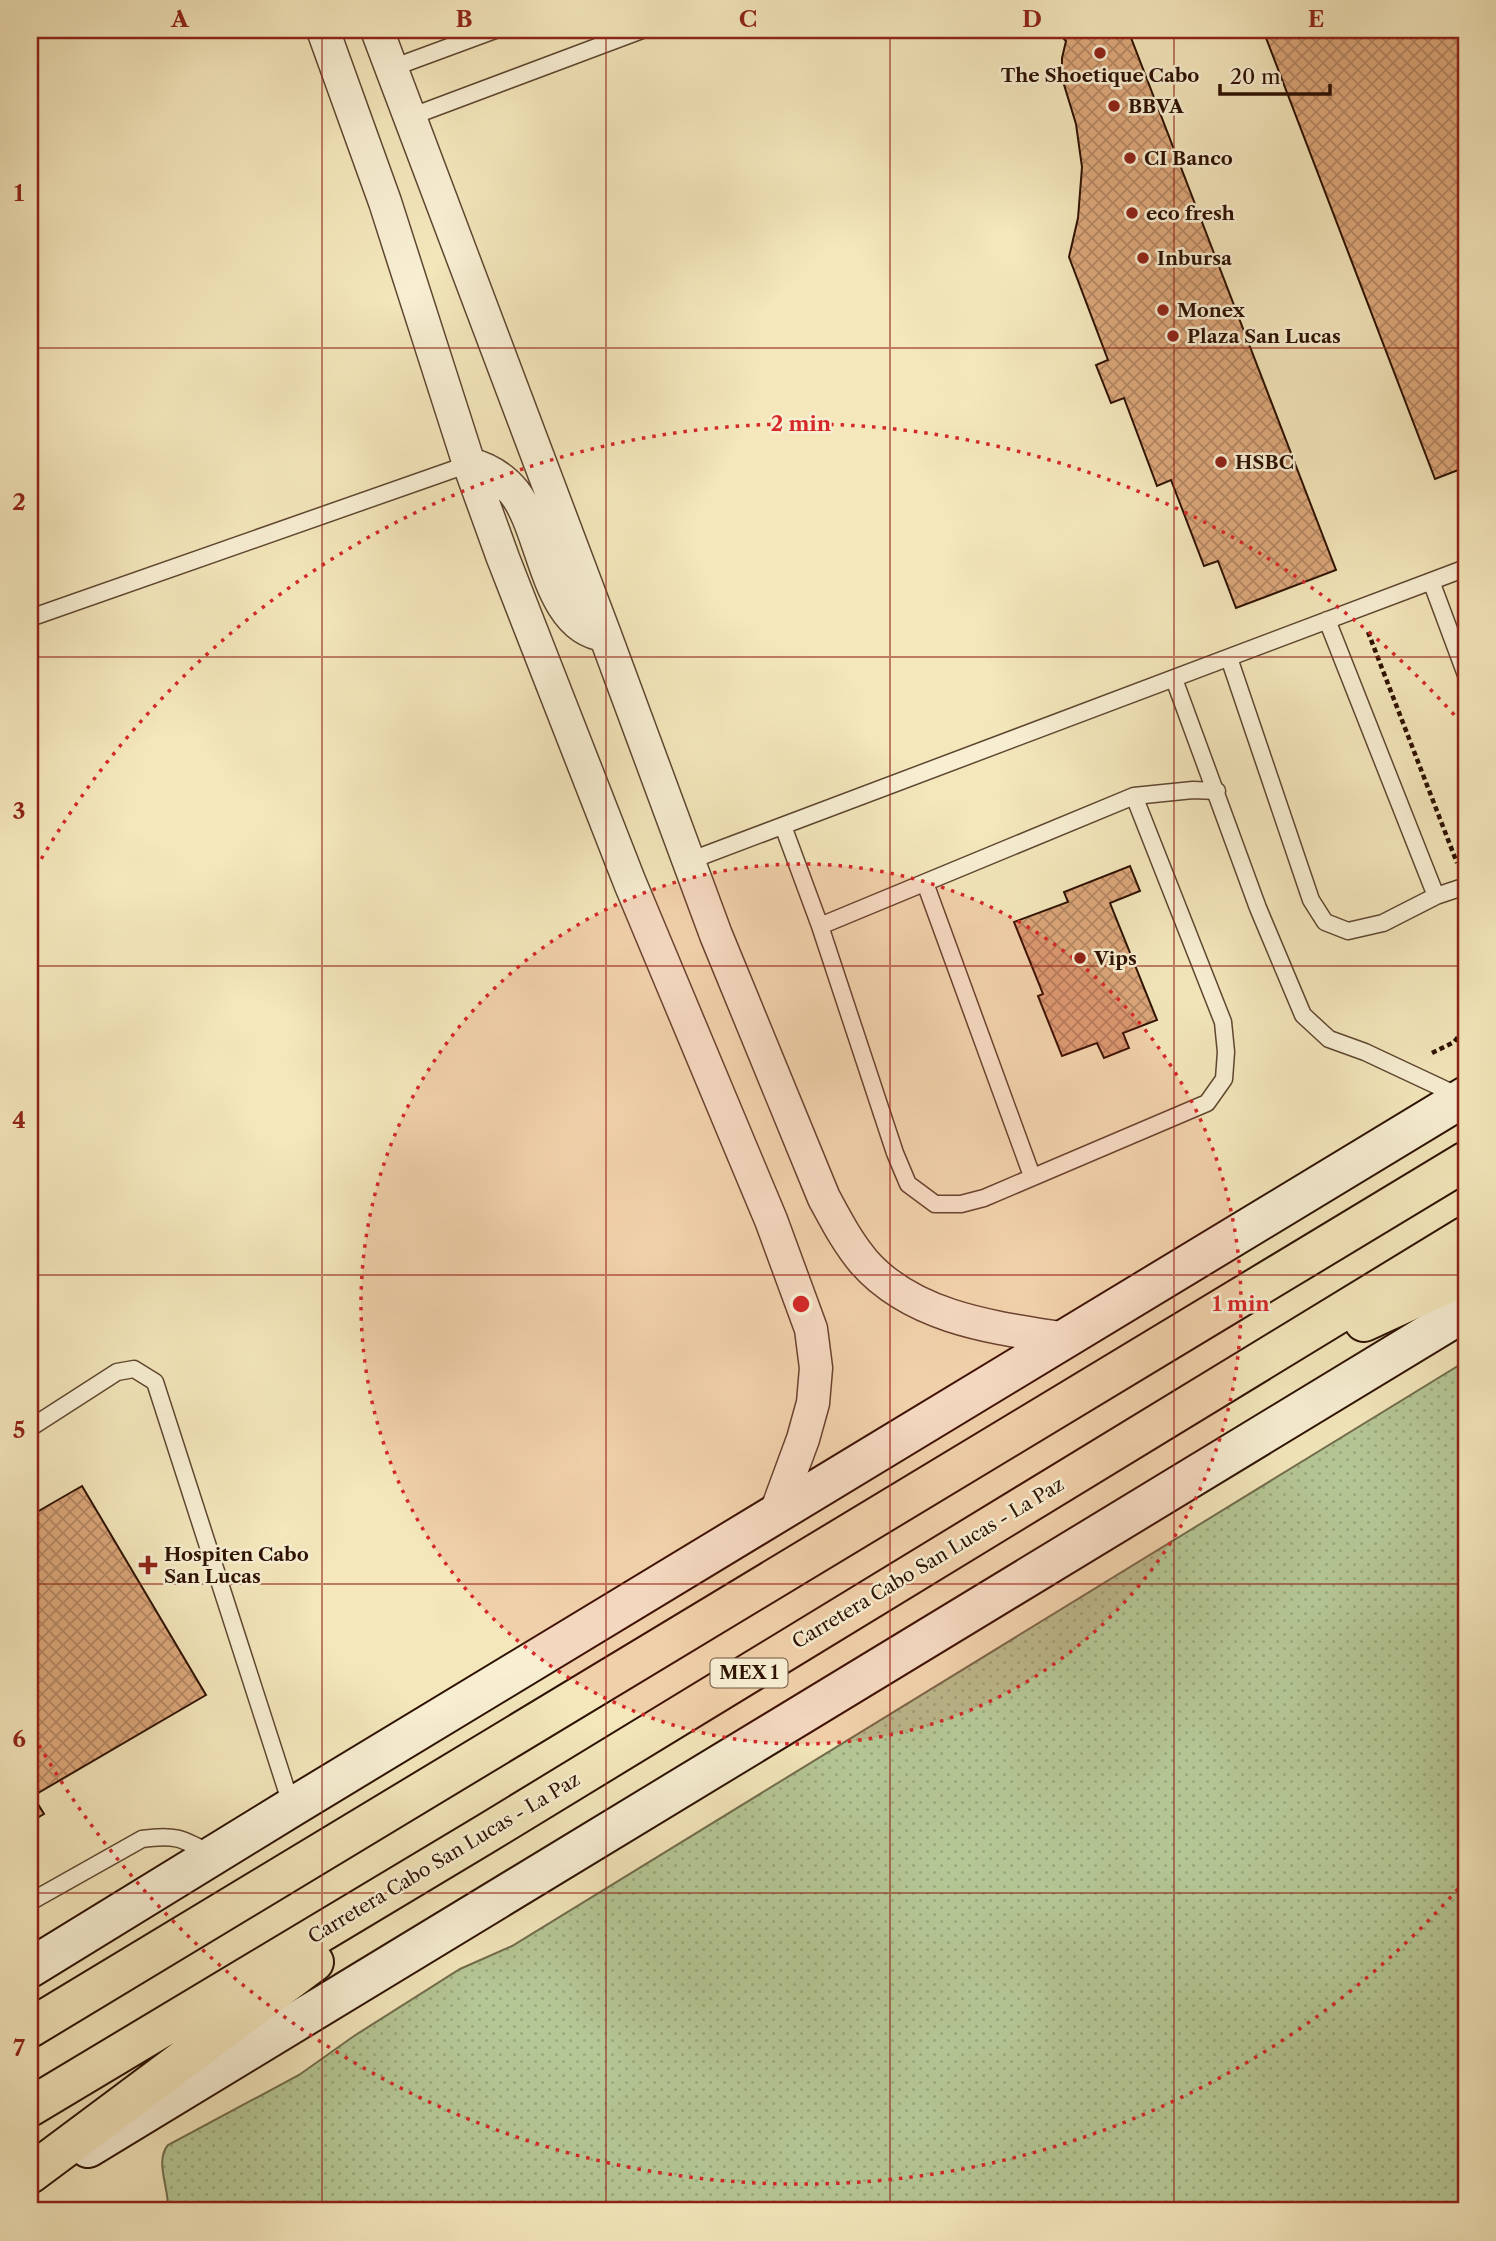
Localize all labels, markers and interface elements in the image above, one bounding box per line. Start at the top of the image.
text: A [170,5,190,33]
text: B [455,5,473,33]
text: C [739,5,757,33]
text: D [1022,5,1042,33]
text: E [1308,5,1324,33]
marker: The Shoetique Cabo [1092,45,1108,61]
scale bar [1220,52,1330,96]
place label: The Shoetique Cabo [1001,64,1199,87]
text: 20 m [1230,64,1281,89]
place label: BBVA [1128,95,1185,118]
marker: BBVA [1106,98,1122,114]
place label: CI Banco [1144,147,1233,170]
marker: CI Banco [1122,150,1138,166]
text: 1 [14,179,25,207]
place label: eco fresh [1146,202,1235,225]
marker: eco fresh [1124,205,1140,221]
place label: Inbursa [1157,247,1233,270]
marker: Inbursa [1135,250,1151,266]
place label: Monex [1177,299,1245,322]
marker: Monex [1155,302,1171,318]
place label: Plaza San Lucas [1187,325,1341,348]
marker: Plaza San Lucas [1165,328,1181,344]
text: 2 min [771,411,832,436]
place label: HSBC [1235,451,1294,474]
marker: HSBC [1213,454,1229,470]
text: 2 [12,488,26,516]
text: 3 [13,797,26,825]
place label: Vips [1093,947,1137,970]
marker: Vips [1072,950,1088,966]
text: 4 [12,1106,26,1134]
text: 1 min [1212,1291,1270,1316]
centre of rings [789,1292,813,1316]
text: 5 [13,1416,25,1444]
street label: Carretera Cabo San Lucas - La Paz [788,1473,1068,1653]
place label: Hospiten Cabo San Lucas [164,1543,309,1588]
marker: Hospiten Cabo San Lucas [138,1555,158,1575]
road number: MEX 1 [710,1658,788,1688]
text: 6 [12,1725,26,1753]
street label: Carretera Cabo San Lucas - La Paz [304,1768,584,1948]
text: 7 [13,2034,25,2062]

